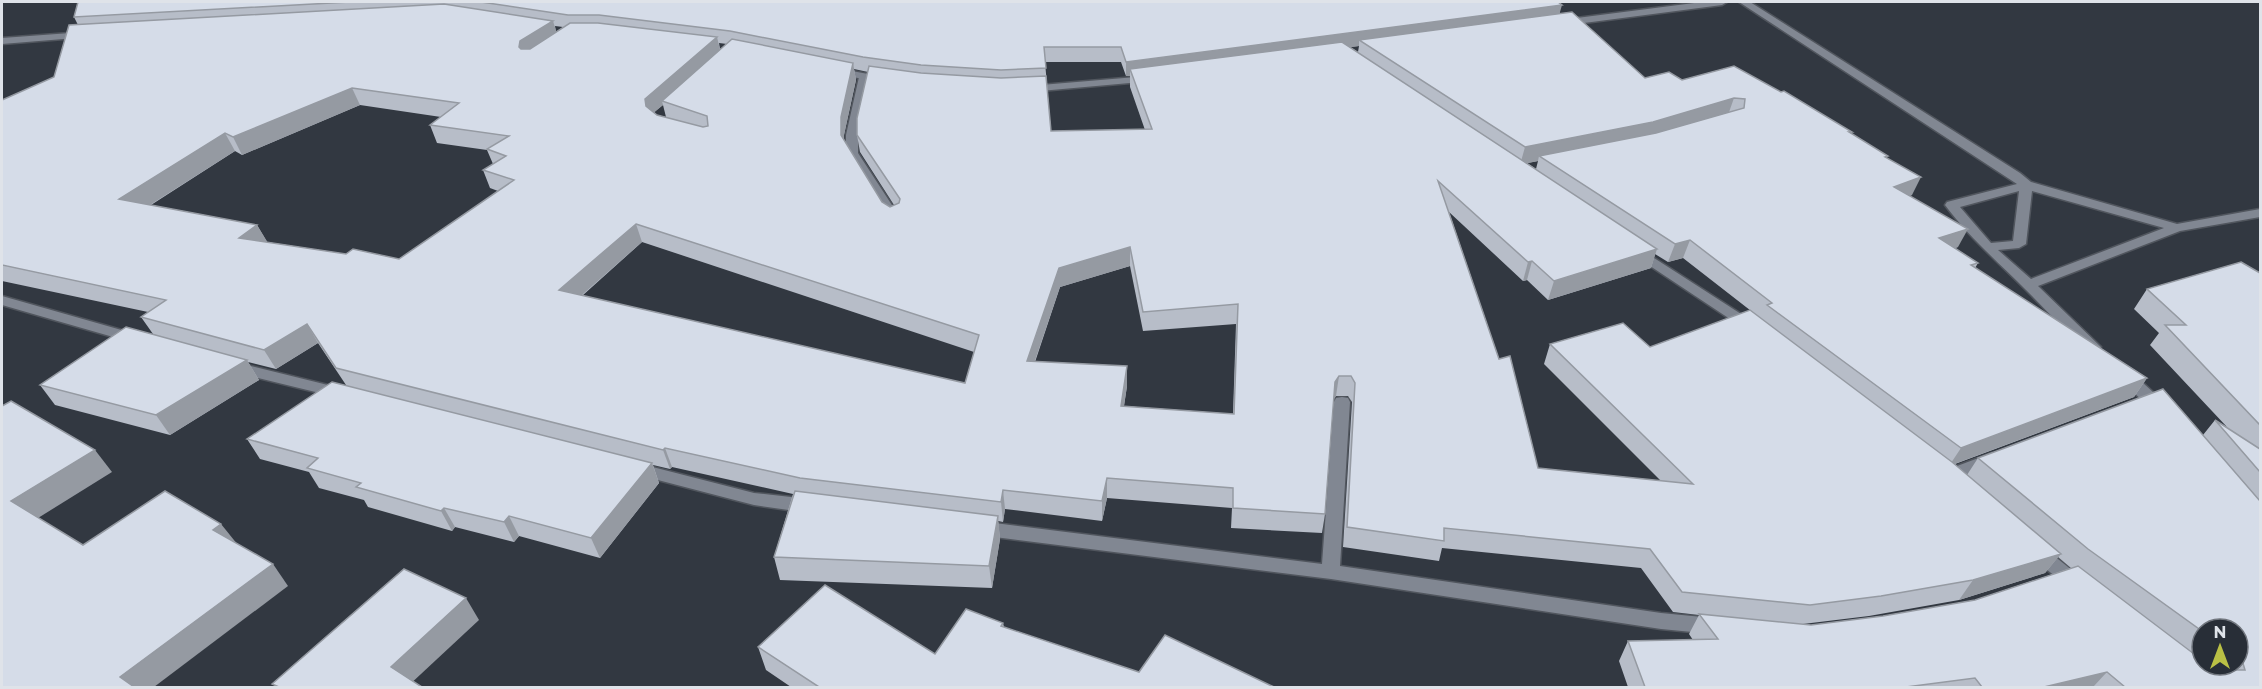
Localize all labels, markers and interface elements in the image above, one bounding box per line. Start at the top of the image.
north arrow [2190,617,2250,677]
text: N [2214,623,2226,642]

